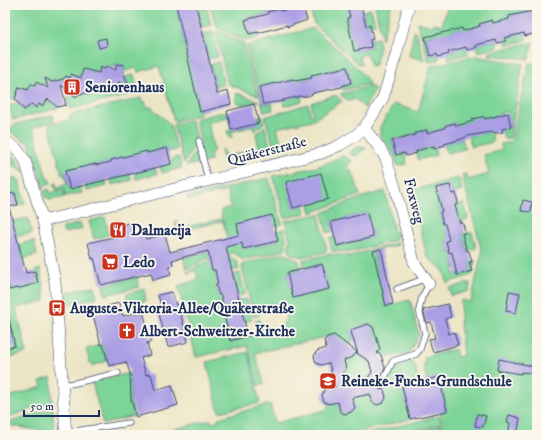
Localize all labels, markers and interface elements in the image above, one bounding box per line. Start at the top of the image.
building icon: Seniorenhaus [62,77,82,97]
place label: Seniorenhaus [85,78,164,97]
street label: Quäkerstraße [225,132,309,170]
street label: Foxweg [399,176,429,227]
restaurant icon: Dalmacija [108,220,128,240]
place label: Dalmacija [131,221,192,240]
supermarket icon: Ledo [100,252,120,272]
place label: Ledo [123,253,156,272]
bus stop icon: Auguste-Viktoria-Allee/Quäkerstraße [47,298,67,318]
place label: Auguste-Viktoria-Allee/Quäkerstraße [69,299,295,318]
church icon: Albert-Schweitzer-Kirche [117,321,137,341]
place label: Albert-Schweitzer-Kirche [139,322,296,341]
school or university icon: Reineke-Fuchs-Grundschule [318,371,338,391]
place label: Reineke-Fuchs-Grundschule [341,372,513,391]
scale bar [24,392,99,418]
text: 50 m [30,399,54,414]

